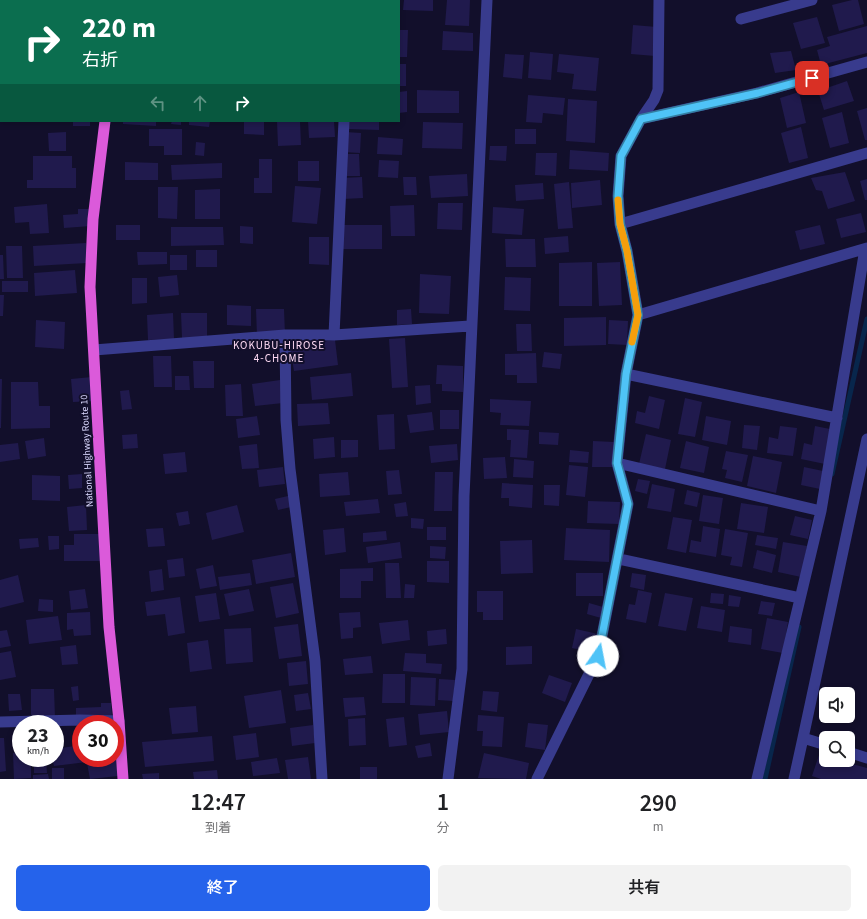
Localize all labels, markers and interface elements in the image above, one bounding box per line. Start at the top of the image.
text: 220 m [82,8,156,48]
icon: right [16,16,68,68]
text: 右折 [82,48,118,73]
pin [795,61,829,95]
icon: arrive [801,67,823,89]
icon: left [147,92,169,114]
icon: ahead [189,92,211,114]
icon: right [231,92,253,114]
district label: KOKUBU-HIROSE 4-CHOME [233,338,325,366]
street label: National Highway Route 10 [77,394,97,508]
position arrow [577,635,619,677]
map controls [819,687,855,767]
button: sound [819,687,855,723]
speed limit sign: 30 [72,715,124,767]
text: 23 [27,722,49,750]
button: search [819,731,855,767]
text: km/h [27,744,49,758]
text: 12:47 [190,785,246,820]
text: 1 [437,785,449,820]
text: 290 [640,786,677,821]
text: m [653,818,664,836]
text: 到着 [205,819,231,837]
text: 分 [436,819,449,837]
button: 終了 [16,865,430,911]
button: 共有 [438,865,851,911]

